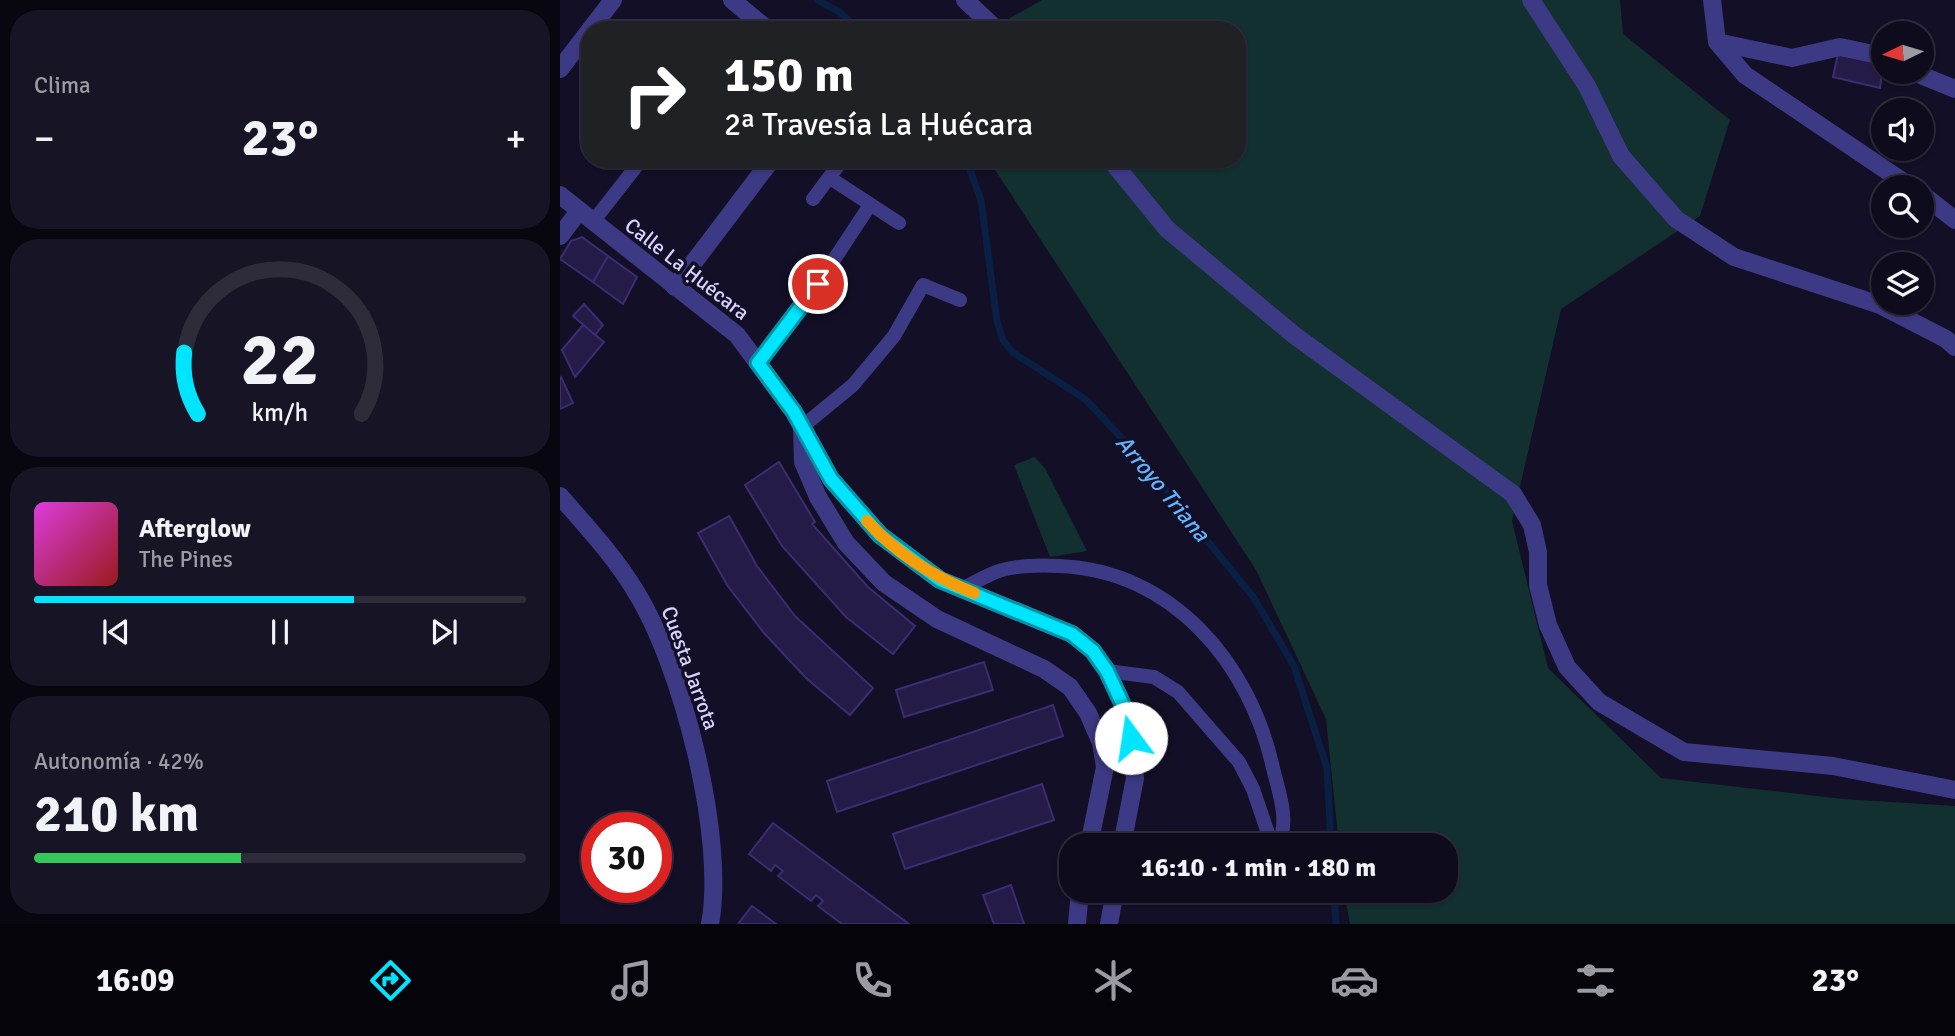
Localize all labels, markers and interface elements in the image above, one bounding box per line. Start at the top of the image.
north arrow [1871,21,1934,84]
map controls [1871,21,1934,315]
text: 150 m [724,45,854,105]
icon: right [609,49,700,140]
text: Clima [34,71,91,100]
button: sound [1871,98,1934,161]
text: 2ª Travesía La Ḥuécara [724,105,1033,144]
text: 23° [242,106,318,170]
text: − [34,115,55,162]
text: + [505,115,526,162]
button: search [1871,175,1934,238]
street label: Calle La Ḥuécara [619,212,755,326]
button: layers [1871,252,1934,315]
pin [788,254,848,314]
icon: arrive [799,265,837,303]
text: 22 [241,316,319,405]
text: km/h [252,397,308,428]
water label: Arroyo Triana [1109,429,1217,549]
text: Afterglow [139,513,251,545]
text: The Pines [139,545,233,574]
street label: Cuesta Jarrota [656,603,724,733]
icon: previous [97,613,135,651]
icon: pause [261,613,299,651]
icon: next [425,613,463,651]
position arrow [1094,701,1168,775]
text: Autonomía · 42% [34,747,204,776]
text: 210 km [34,782,199,846]
speed limit sign: 30 [581,812,672,903]
text: 16:10 · 1 min · 180 m [1141,852,1376,884]
icon: directions [366,956,415,1005]
icon: music [607,956,656,1005]
icon: phone [848,956,897,1005]
icon: climate [1089,956,1138,1005]
icon: car [1330,956,1379,1005]
icon: filters [1571,956,1620,1005]
text: 16:09 [96,961,174,1000]
text: 23° [1812,961,1859,1000]

